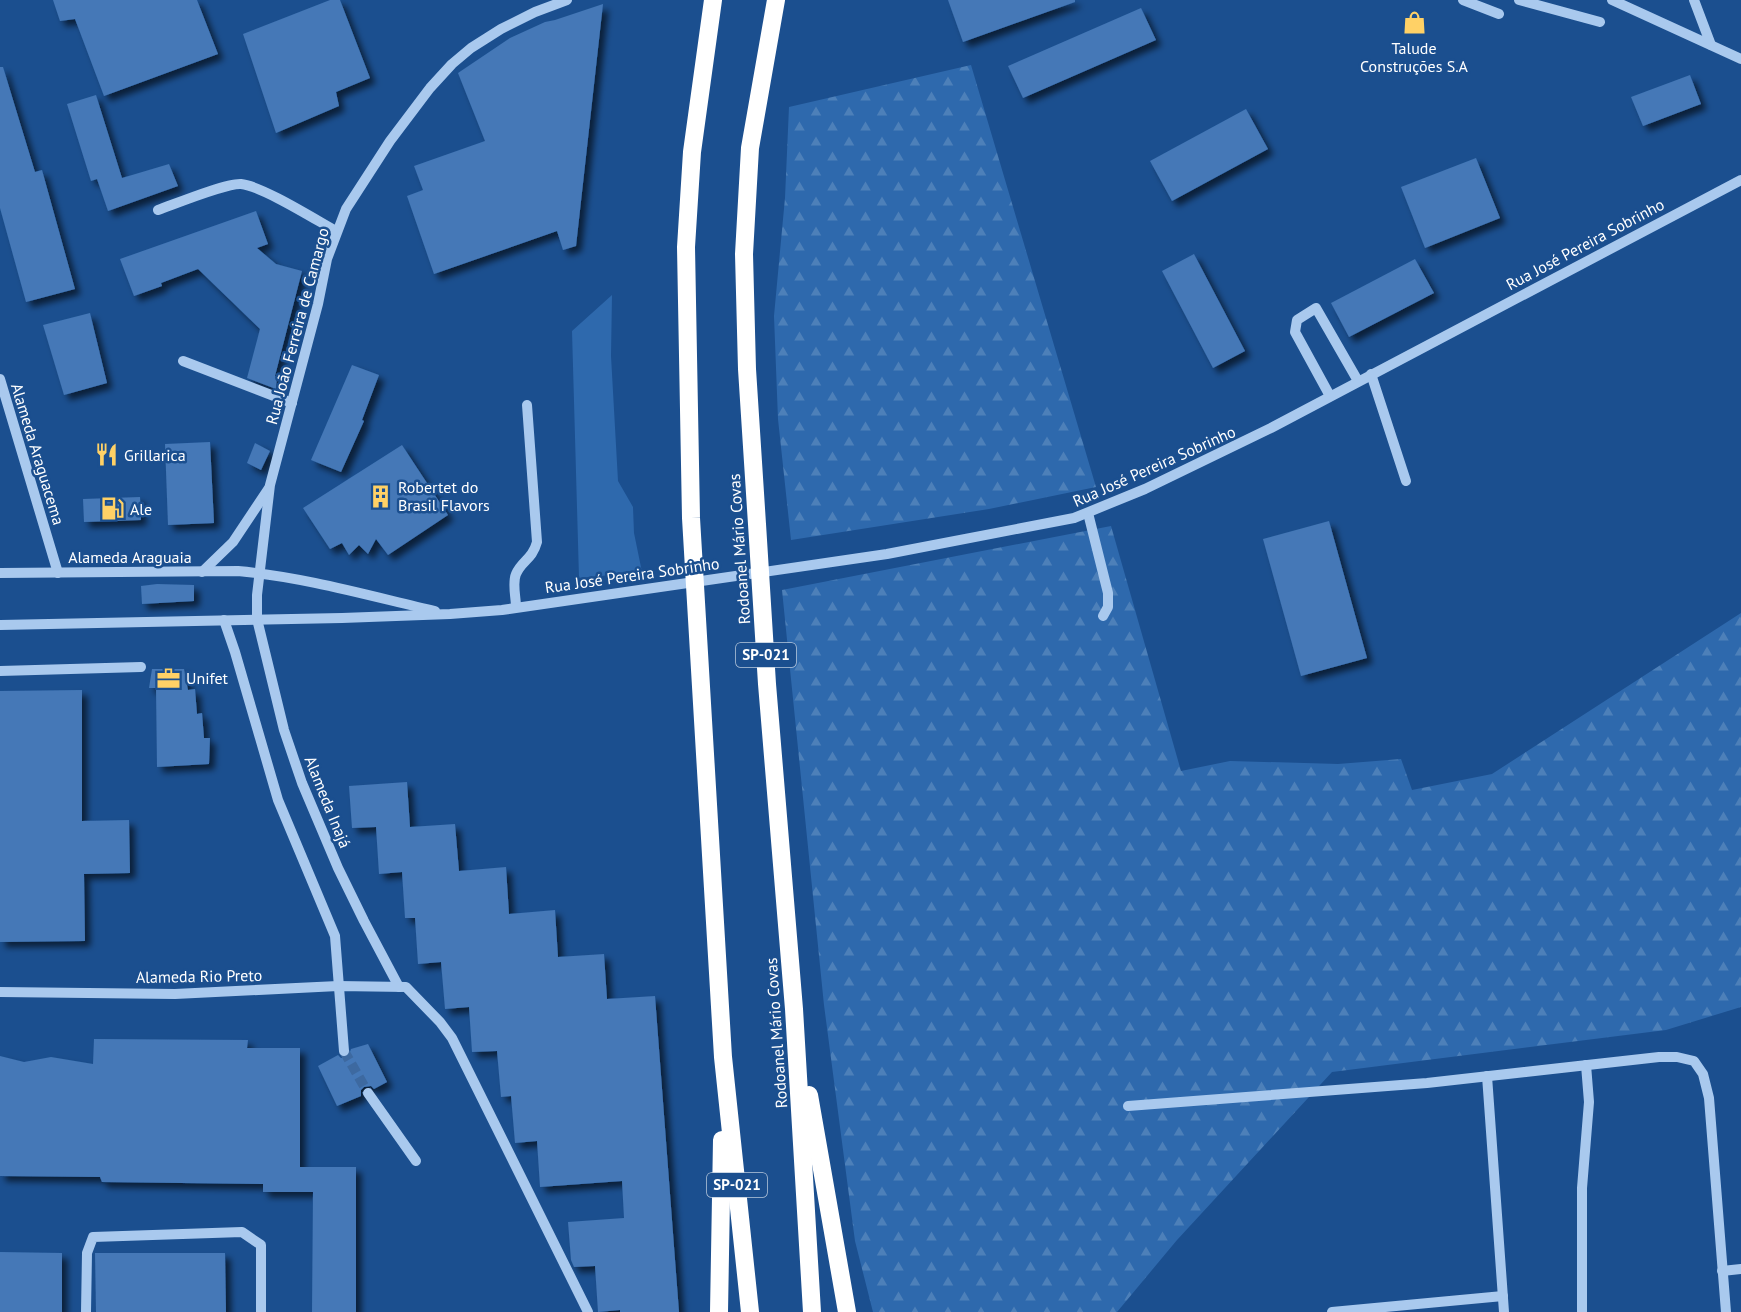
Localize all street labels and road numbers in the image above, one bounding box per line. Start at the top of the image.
street label: Rua José Pereira Sobrinho [1503,194,1667,294]
street label: Rua João Ferreira de Camargo [261,225,333,427]
street label: Alameda Araguacema [7,381,69,527]
street label: Rua José Pereira Sobrinho [1069,421,1239,511]
street label: Rodoanel Mário Covas [724,473,754,625]
street label: Alameda Araguaia [68,547,192,567]
street label: Rua José Pereira Sobrinho [543,553,721,597]
road number: SP-021 [736,643,796,667]
street label: Alameda Inajá [300,753,356,851]
street label: Rodoanel Mário Covas [761,957,791,1109]
street label: Alameda Rio Preto [136,965,262,987]
road number: SP-021 [707,1173,767,1197]

